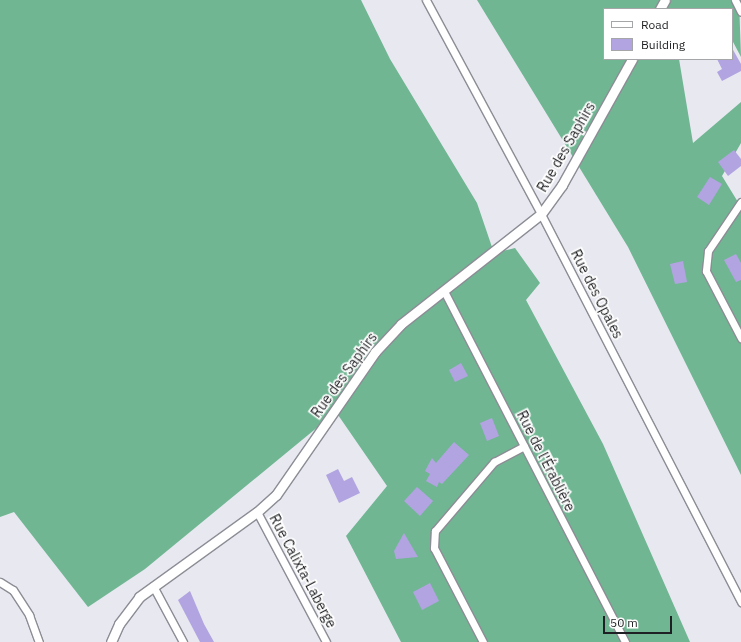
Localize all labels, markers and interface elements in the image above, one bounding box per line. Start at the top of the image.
legend [603,8,733,60]
text: Road [641,17,669,32]
text: Building [641,37,685,52]
street label: Rue des Saphirs [533,99,599,195]
street label: Rue des Opales [567,247,627,341]
street label: Rue des Saphirs [308,329,380,421]
street label: Rue de l'Érablière [513,408,579,514]
street label: Rue Calixta-Laberge [266,511,340,631]
scale bar [605,608,674,634]
text: 50 m [610,615,638,630]

